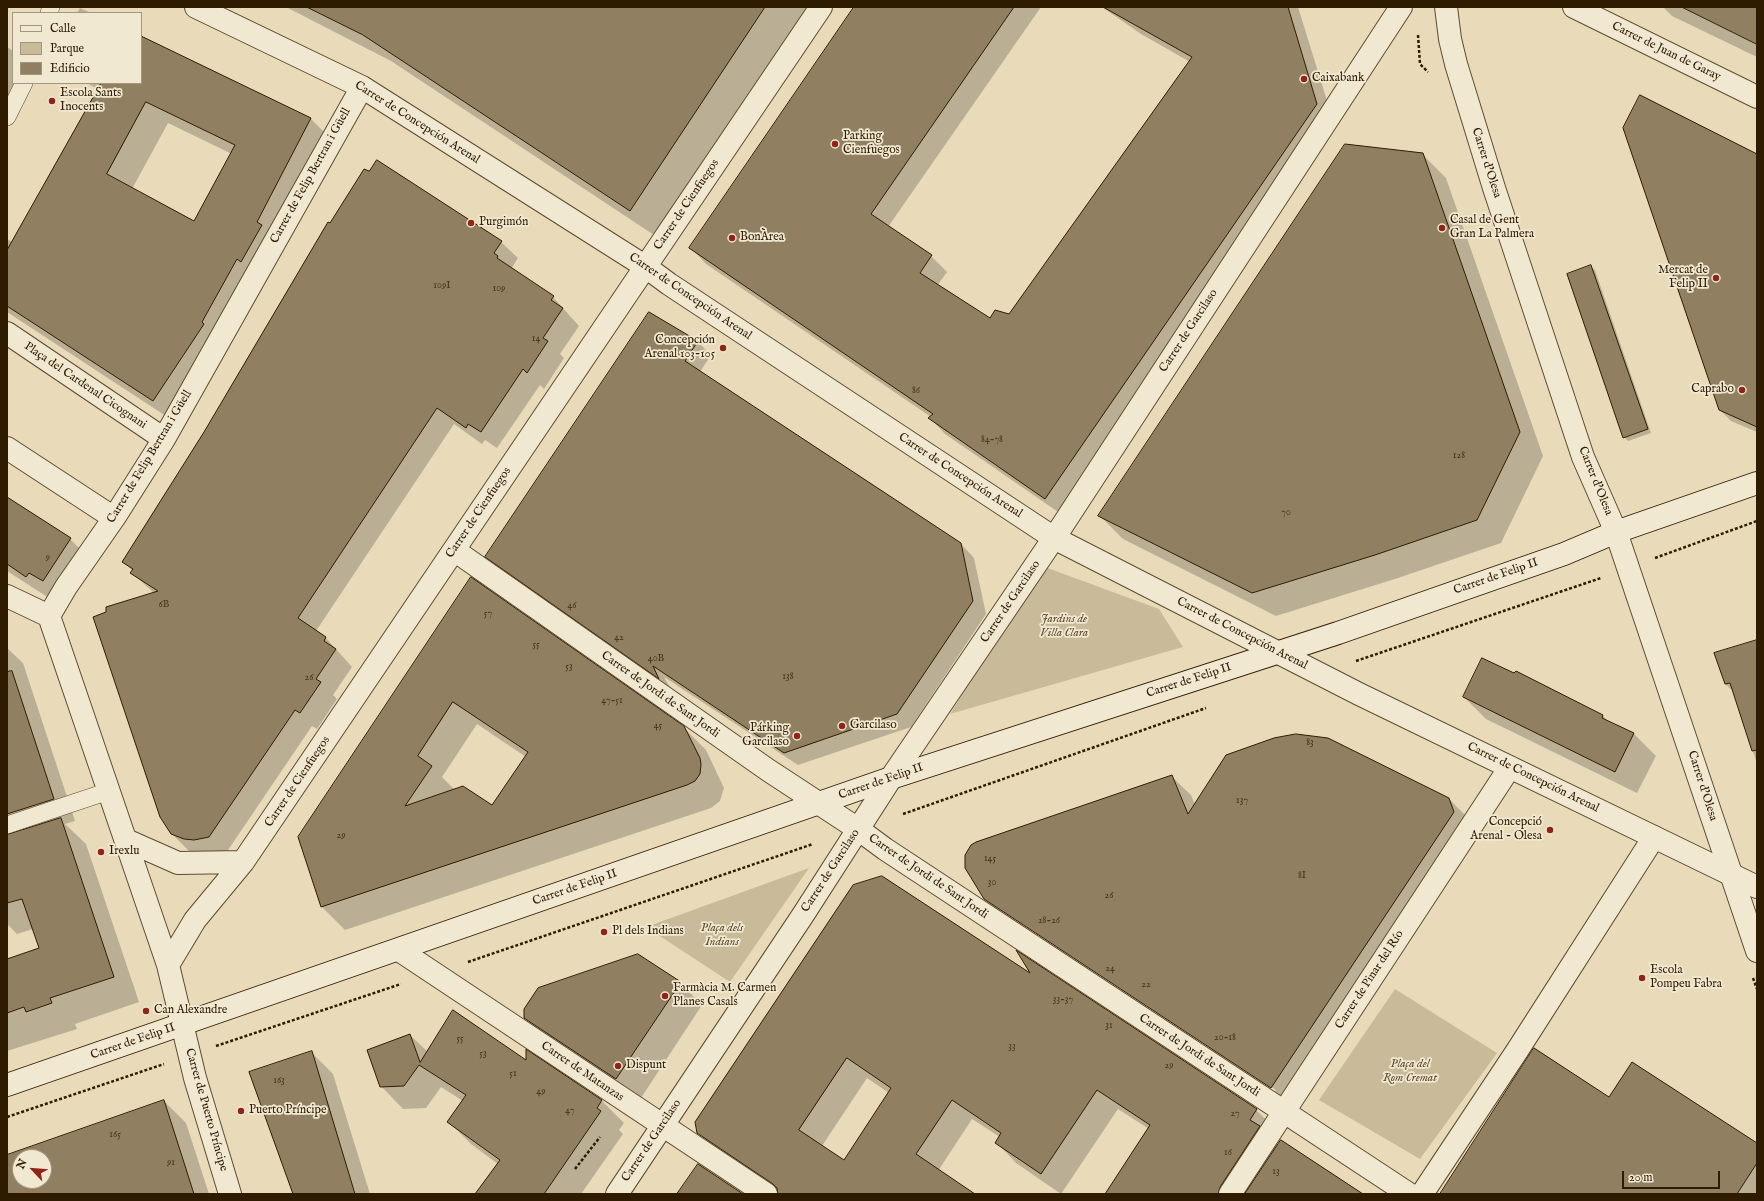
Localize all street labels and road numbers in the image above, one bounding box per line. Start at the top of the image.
street label: Carrer de Juan de Garay [1609,19,1723,85]
street label: Carrer de Concepción Arenal [352,79,482,167]
street label: Carrer de Felip Bertran i Güell [268,106,354,246]
street label: Carrer d'Olesa [1468,126,1504,200]
street label: Carrer de Cienfuegos [651,157,723,253]
street label: Carrer de Concepción Arenal [626,251,754,343]
street label: Carrer de Garcilaso [1157,287,1221,375]
street label: Plaça del Cardenal Cicognani [21,340,149,432]
street label: Carrer de Felip Bertran i Güell [105,388,195,526]
street label: Carrer de Concepción Arenal [895,431,1025,521]
street label: Carrer d'Olesa [1575,445,1615,517]
street label: Carrer de Cienfuegos [443,465,515,561]
street label: Carrer de Felip II [1452,556,1540,598]
street label: Carrer de Garcilaso [978,558,1044,646]
street label: Carrer de Concepción Arenal [1174,595,1310,673]
street label: Carrer de Jordi de Sant Jordi [598,649,722,741]
street label: Carrer de Felip II [1145,660,1233,702]
street label: Carrer de Cienfuegos [262,734,334,830]
street label: Carrer de Concepción Arenal [1465,740,1601,816]
street label: Carrer d'Olesa [1684,749,1720,823]
street label: Carrer de Felip II [837,761,925,803]
street label: Carrer de Garcilaso [799,827,863,915]
street label: Carrer de Jordi de Sant Jordi [865,832,991,922]
street label: Carrer de Felip II [531,867,619,909]
street label: Carrer de Pinar del Río [1333,928,1407,1032]
street label: Carrer de Jordi de Sant Jordi [1136,1011,1262,1101]
street label: Carrer de Felip II [89,1021,177,1063]
street label: Carrer de Matanzas [538,1039,626,1105]
street label: Carrer de Puerto Príncipe [182,1047,230,1173]
street label: Carrer de Garcilaso [619,1097,685,1185]

